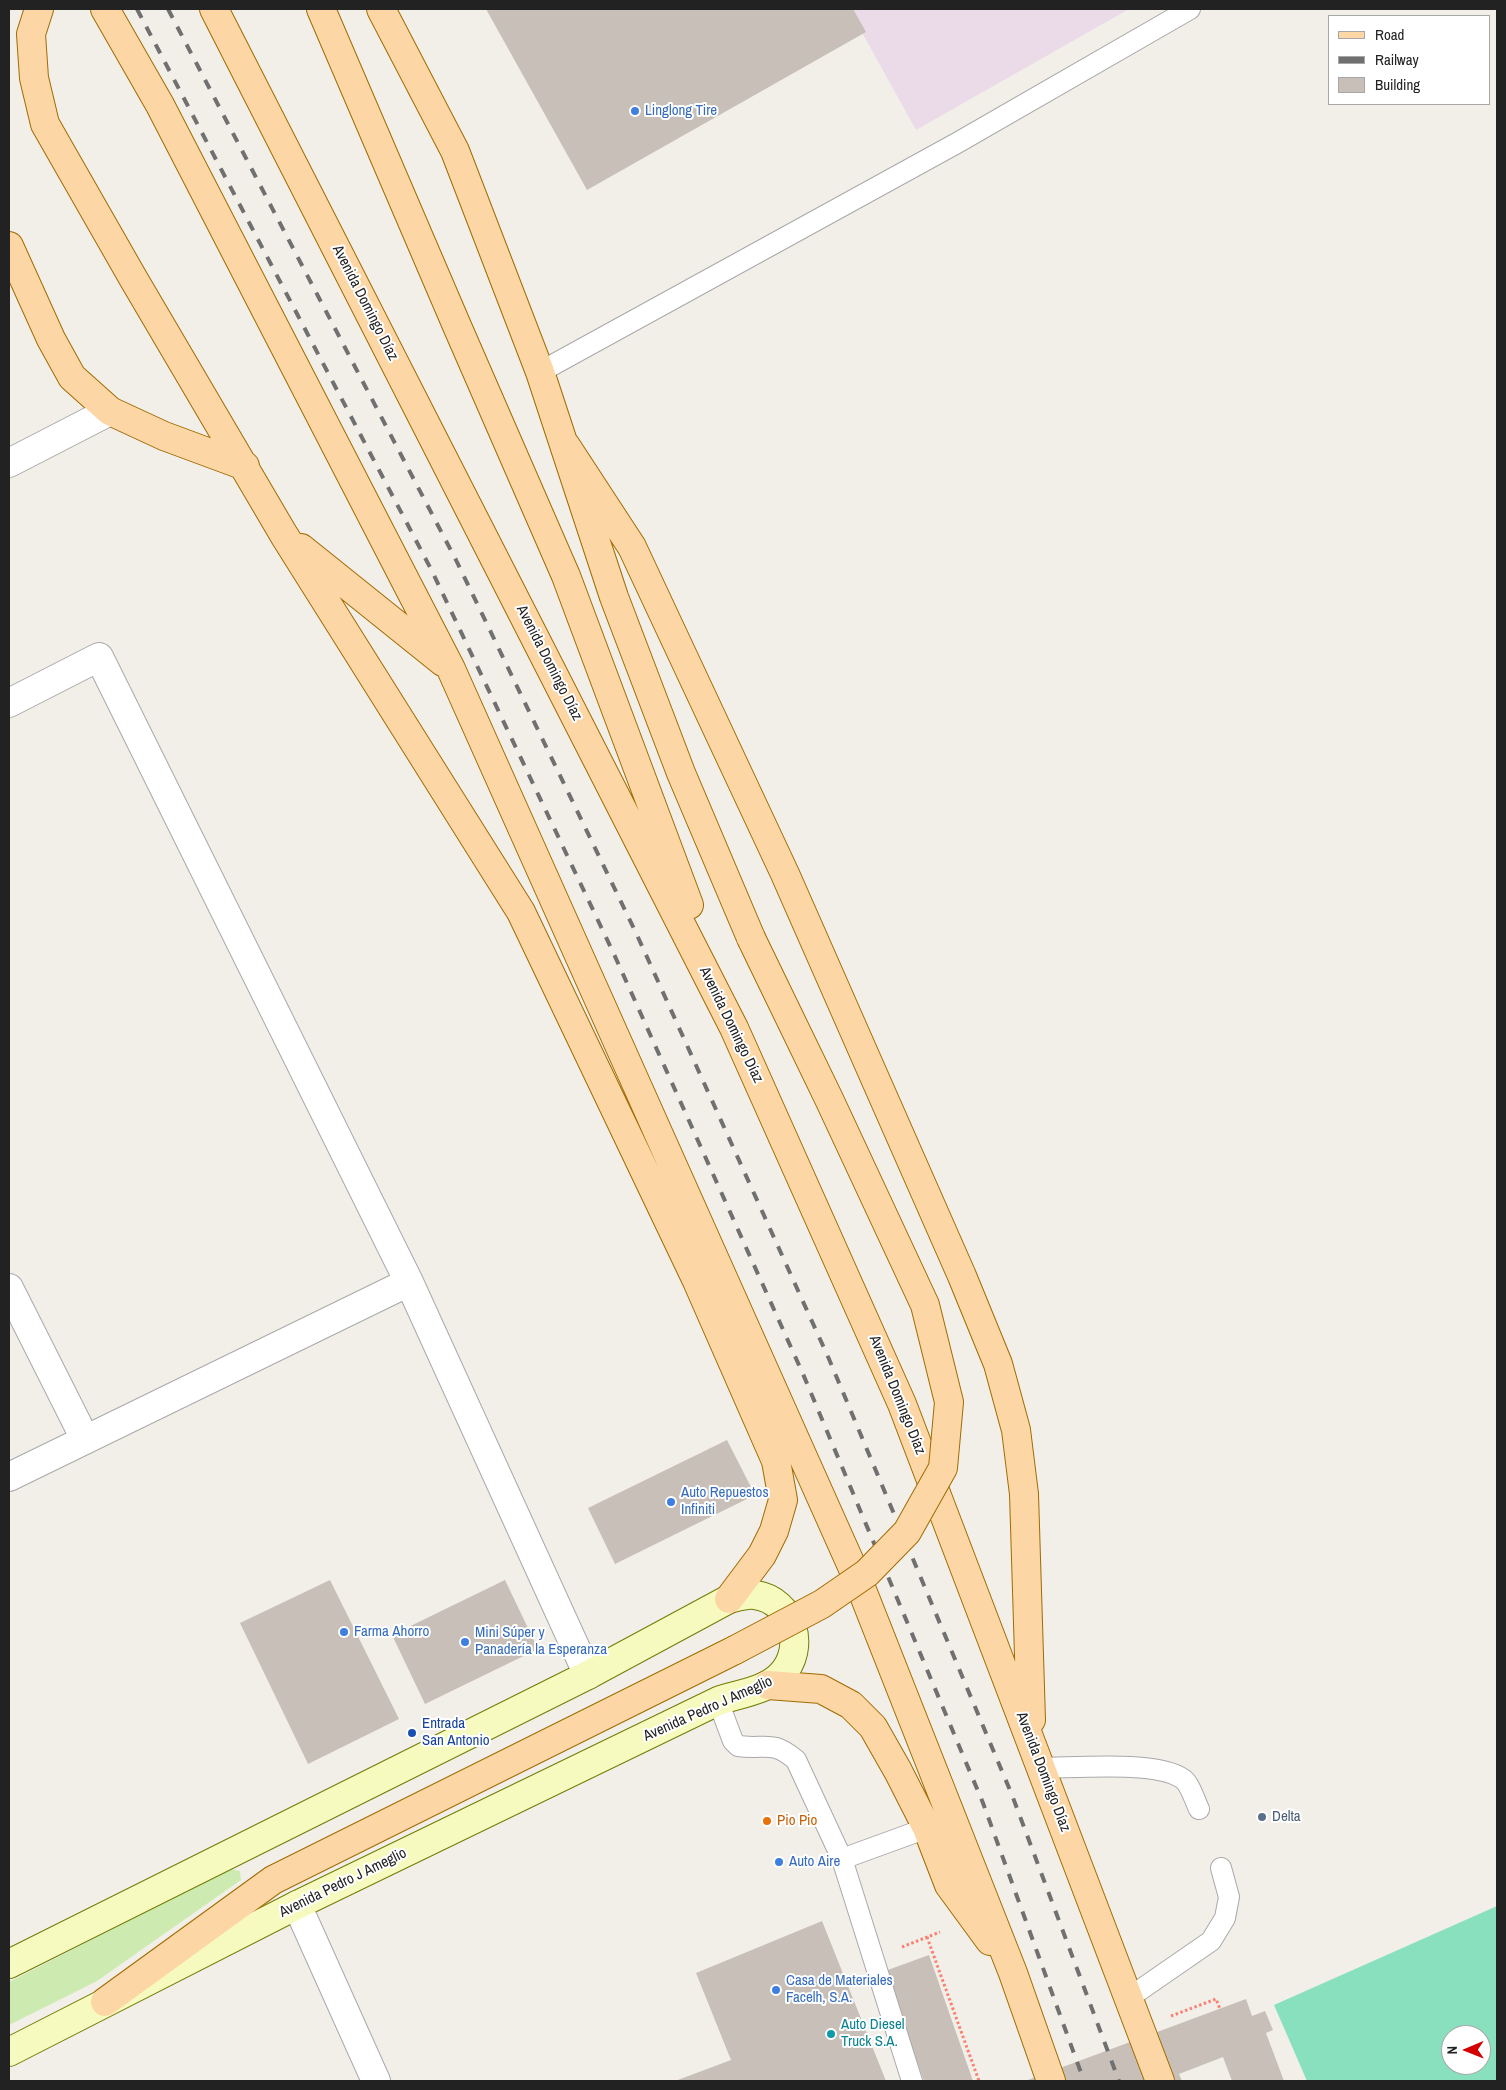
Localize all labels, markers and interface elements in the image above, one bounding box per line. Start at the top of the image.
legend [1328,15,1491,105]
text: Road [1375,24,1404,45]
text: Railway [1375,49,1419,70]
text: Building [1375,74,1420,95]
place label: Linglong Tire [645,102,717,120]
marker: Linglong Tire [629,105,641,117]
street label: Avenida Domingo Díaz [328,242,402,364]
street label: Avenida Domingo Díaz [512,602,586,724]
street label: Avenida Domingo Díaz [695,964,767,1086]
street label: Avenida Domingo Díaz [865,1333,929,1457]
place label: Auto Repuestos Infiniti [681,1484,769,1519]
marker: Auto Repuestos Infiniti [665,1496,677,1508]
place label: Farma Ahorro [354,1623,429,1641]
place label: Mini Súper y Panadería la Esperanza [475,1624,607,1659]
marker: Farma Ahorro [338,1626,350,1638]
marker: Mini Súper y Panadería la Esperanza [459,1636,471,1648]
street label: Avenida Pedro J Ameglio [641,1672,775,1746]
street label: Avenida Domingo Díaz [1012,1710,1074,1834]
place label: Entrada San Antonio [422,1715,490,1750]
marker: Entrada San Antonio [406,1727,418,1739]
place label: Delta [1272,1808,1301,1826]
marker: Delta [1256,1811,1268,1823]
place label: Pio Pio [777,1812,817,1830]
marker: Pio Pio [761,1815,773,1827]
street label: Avenida Pedro J Ameglio [276,1844,410,1922]
place label: Auto Aire [789,1853,840,1871]
marker: Auto Aire [773,1856,785,1868]
place label: Casa de Materiales Facelh, S.A. [786,1972,893,2007]
marker: Casa de Materiales Facelh, S.A. [770,1984,782,1996]
place label: Auto Diesel Truck S.A. [841,2016,905,2051]
north arrow [1441,2025,1491,2075]
marker: Auto Diesel Truck S.A. [825,2028,837,2040]
text: N [1443,2046,1461,2055]

